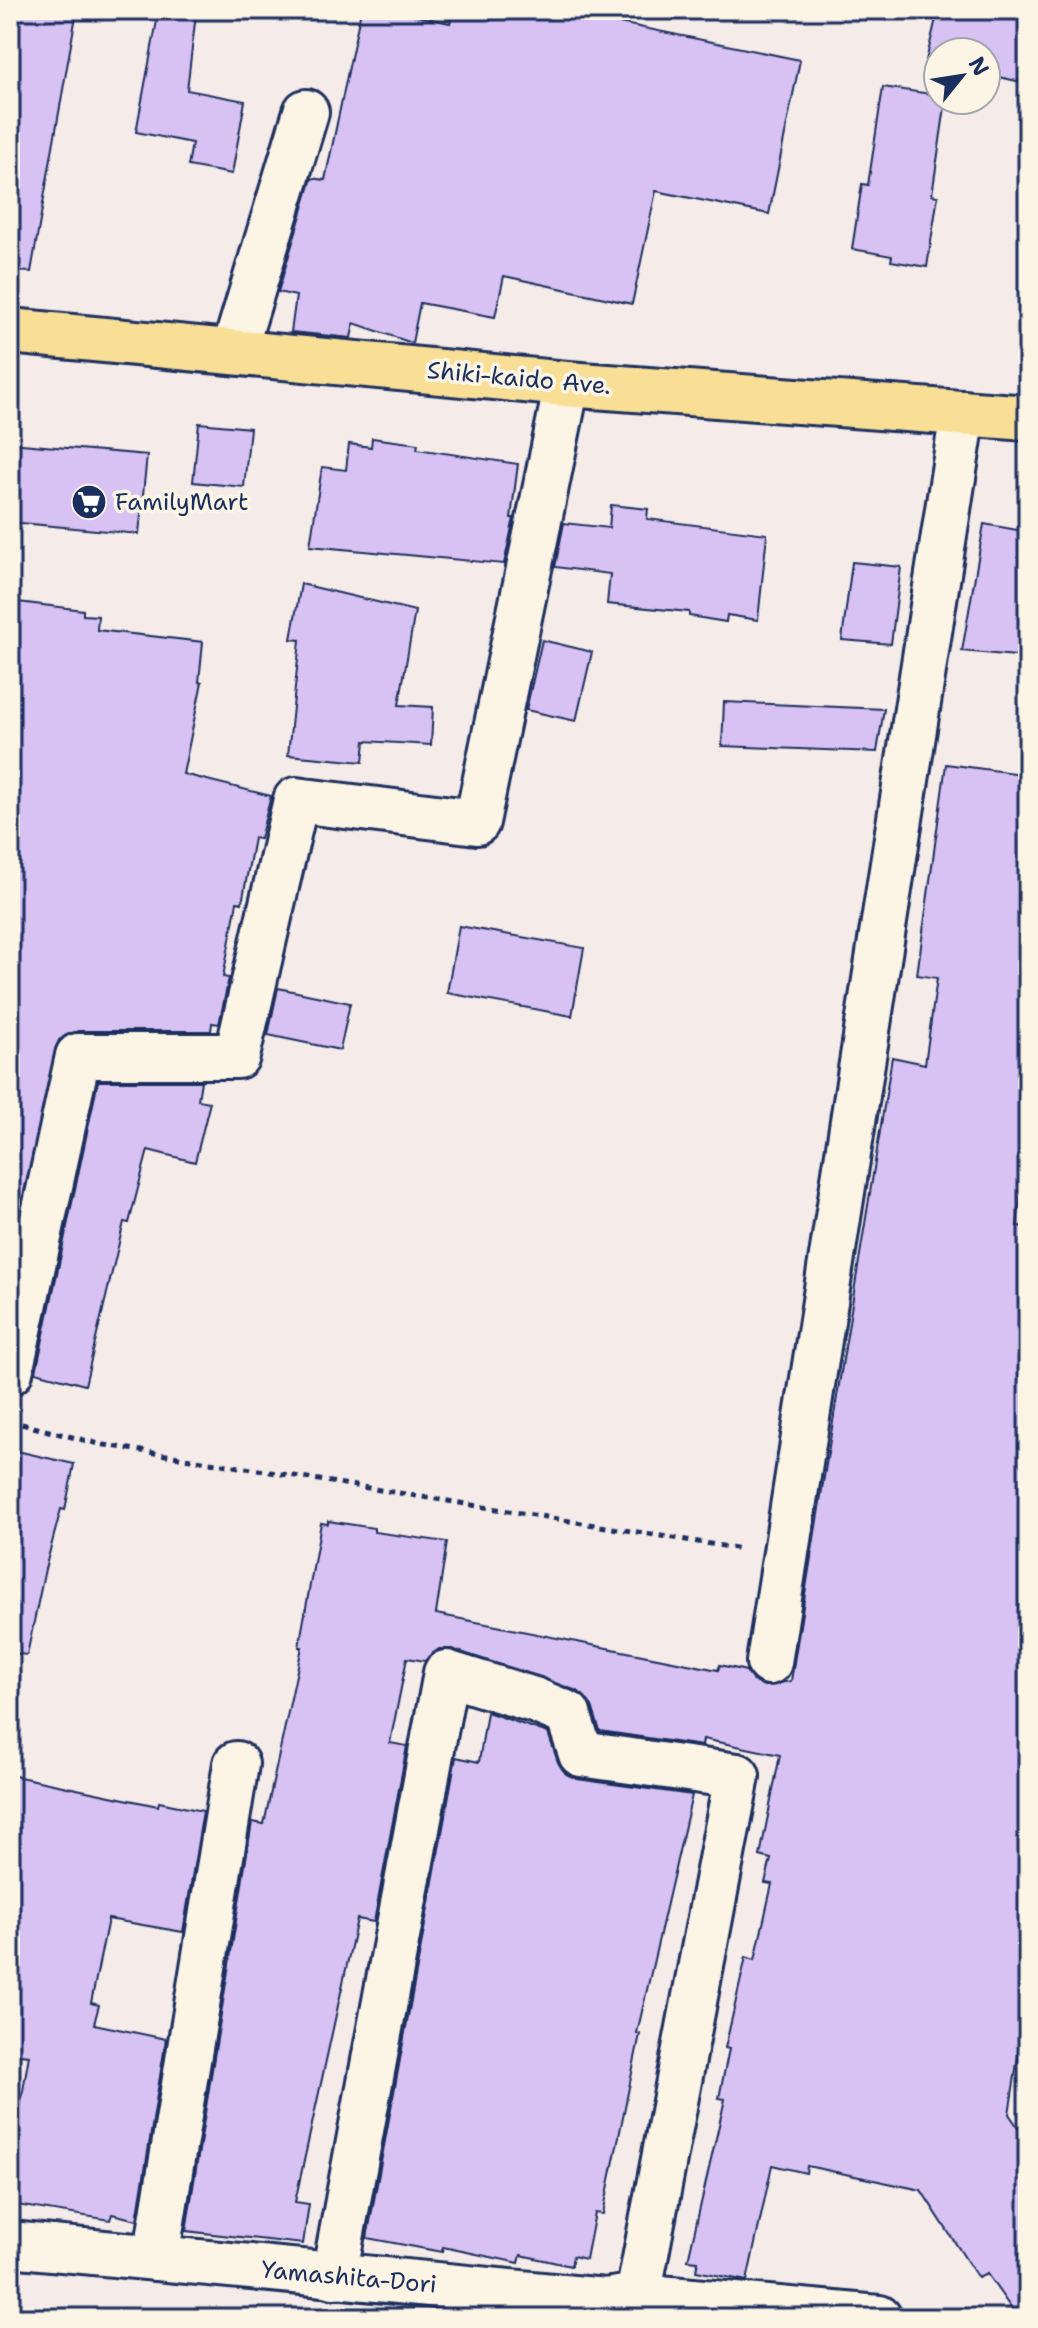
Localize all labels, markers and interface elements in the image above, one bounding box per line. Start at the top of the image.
north arrow [922,36,1002,116]
text: N [962,51,996,81]
street label: Shiki-kaido Ave. [426,354,612,402]
supermarket icon: FamilyMart [70,483,108,521]
place label: FamilyMart [115,486,248,518]
street label: Yamashita-Dori [260,2253,438,2301]

